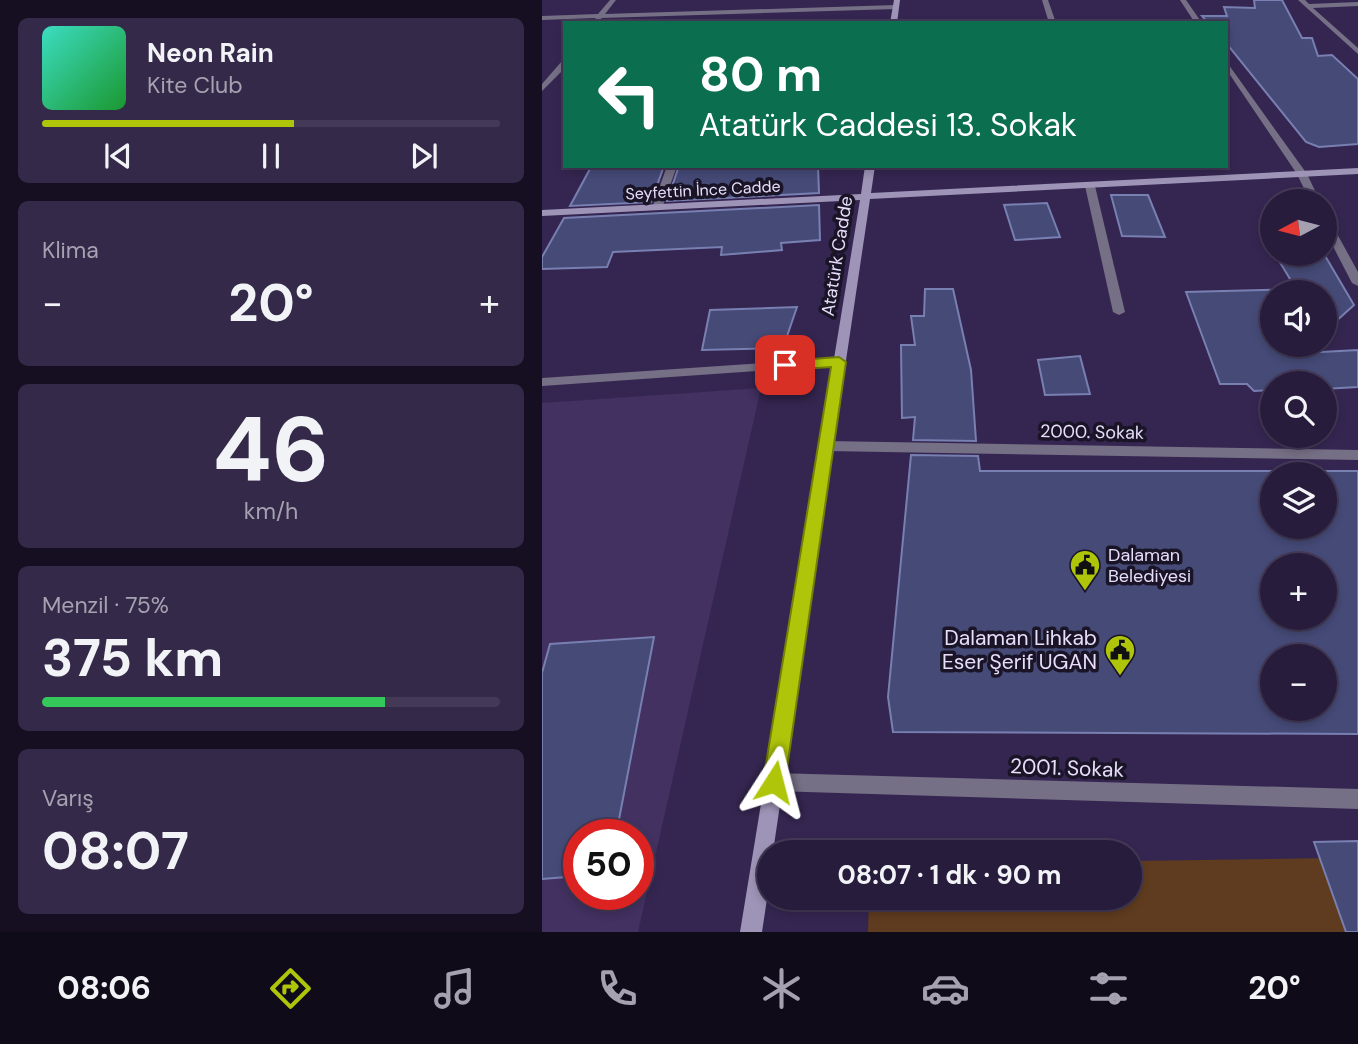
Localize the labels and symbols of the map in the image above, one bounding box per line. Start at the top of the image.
street label: Seyfettin İnce Cadde [625,175,781,205]
north arrow [1260,189,1336,266]
street label: Atatürk Cadde [816,194,858,318]
pin [755,335,815,395]
street label: 2000. Sokak [1040,419,1144,445]
place label: Dalaman Belediyesi [1108,543,1191,588]
public building icon: Dalaman Belediyesi [1068,548,1102,592]
place label: Dalaman Lihkab Eser Şerif UGAN [942,624,1097,676]
public building icon: Dalaman Lihkab Eser Şerif UGAN [1103,633,1137,677]
position arrow [737,745,811,819]
street label: 2001. Sokak [1010,752,1125,784]
speed limit sign: 50 [563,819,654,910]

